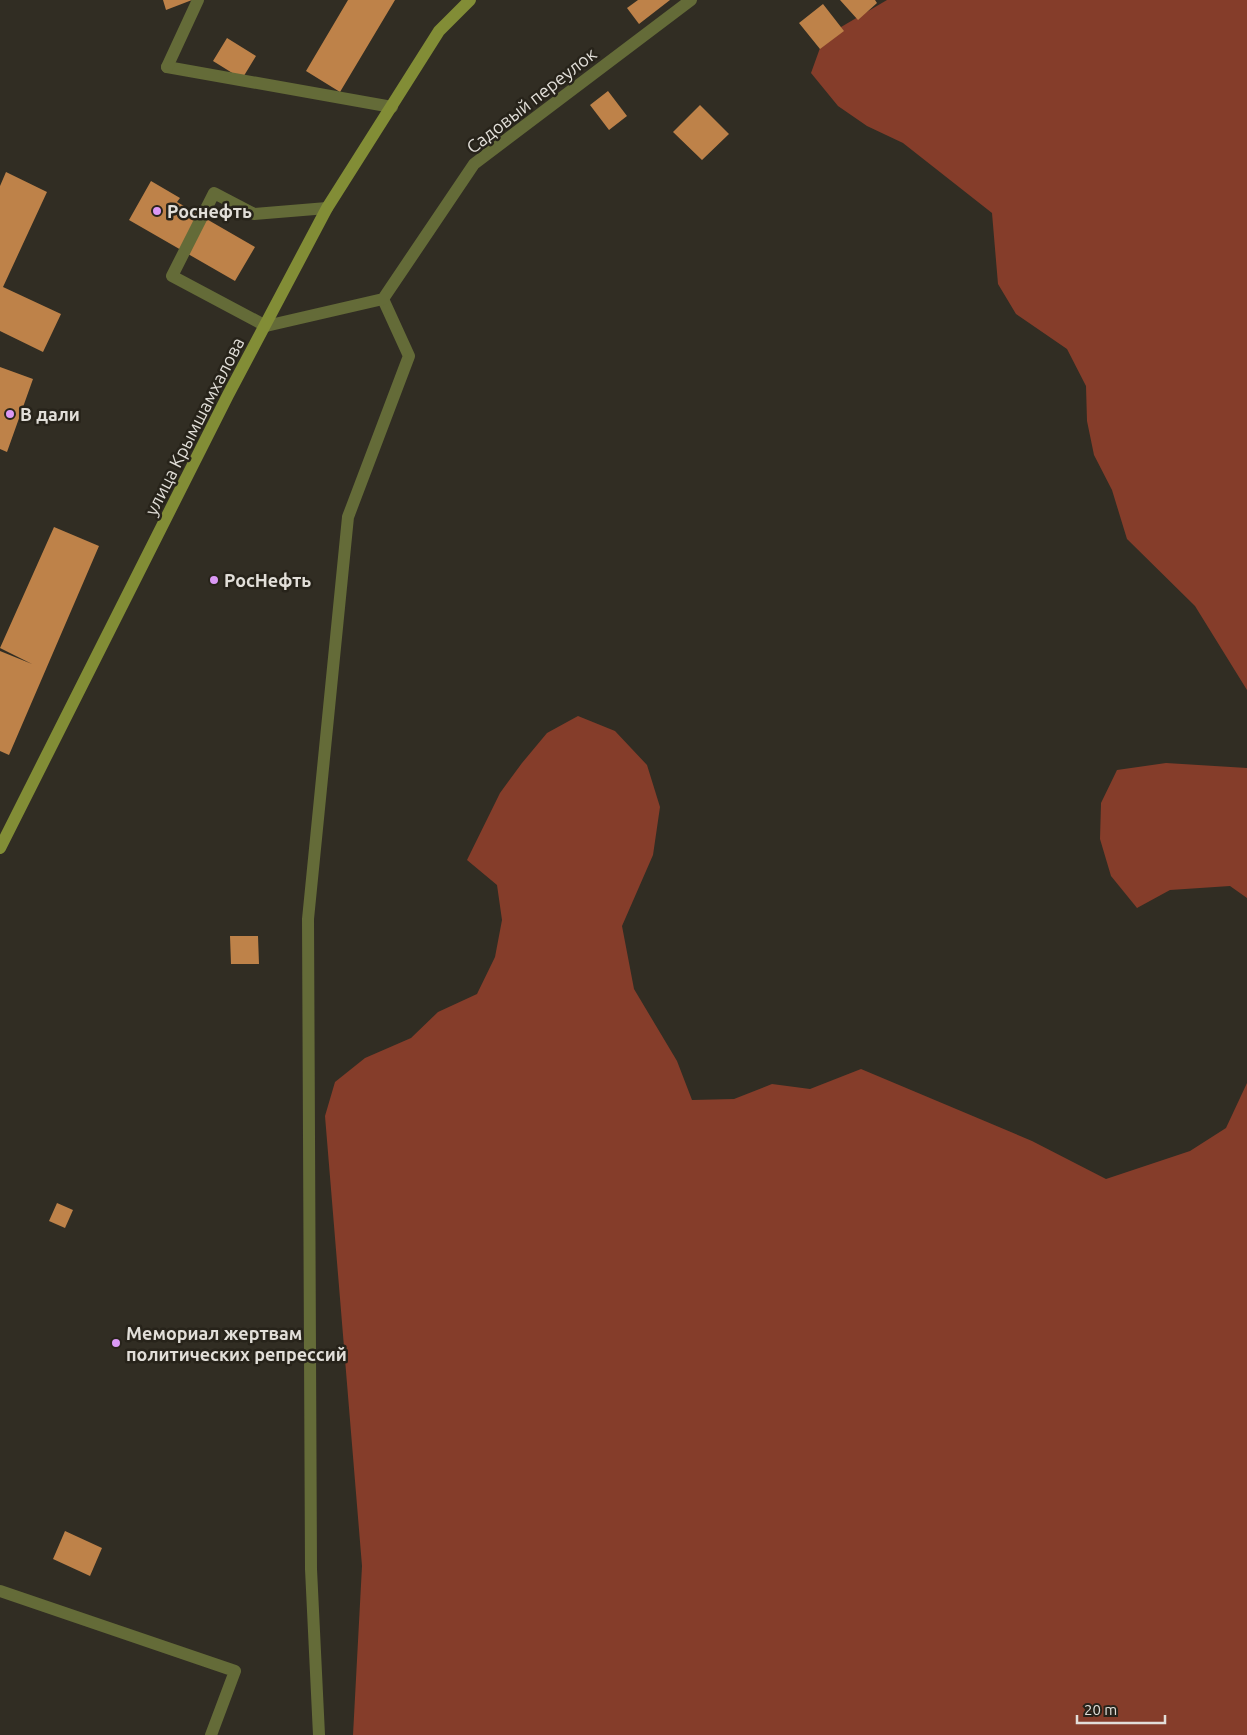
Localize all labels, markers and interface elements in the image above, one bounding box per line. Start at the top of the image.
street label: Садовый переулок [462,43,600,157]
place label: Роснефть [167,201,252,221]
marker: Роснефть [151,205,163,217]
street label: улица Крымшамхалова [140,334,248,518]
place label: В дали [20,404,80,424]
marker: В дали [4,408,16,420]
place label: РосНефть [224,570,311,590]
marker: РосНефть [208,574,220,586]
place label: Мемориал жертвам политических репрессий [126,1323,347,1364]
marker: Мемориал жертвам политических репрессий [110,1337,122,1349]
scale bar [1077,1692,1164,1724]
text: 20 m [1084,1701,1117,1718]

